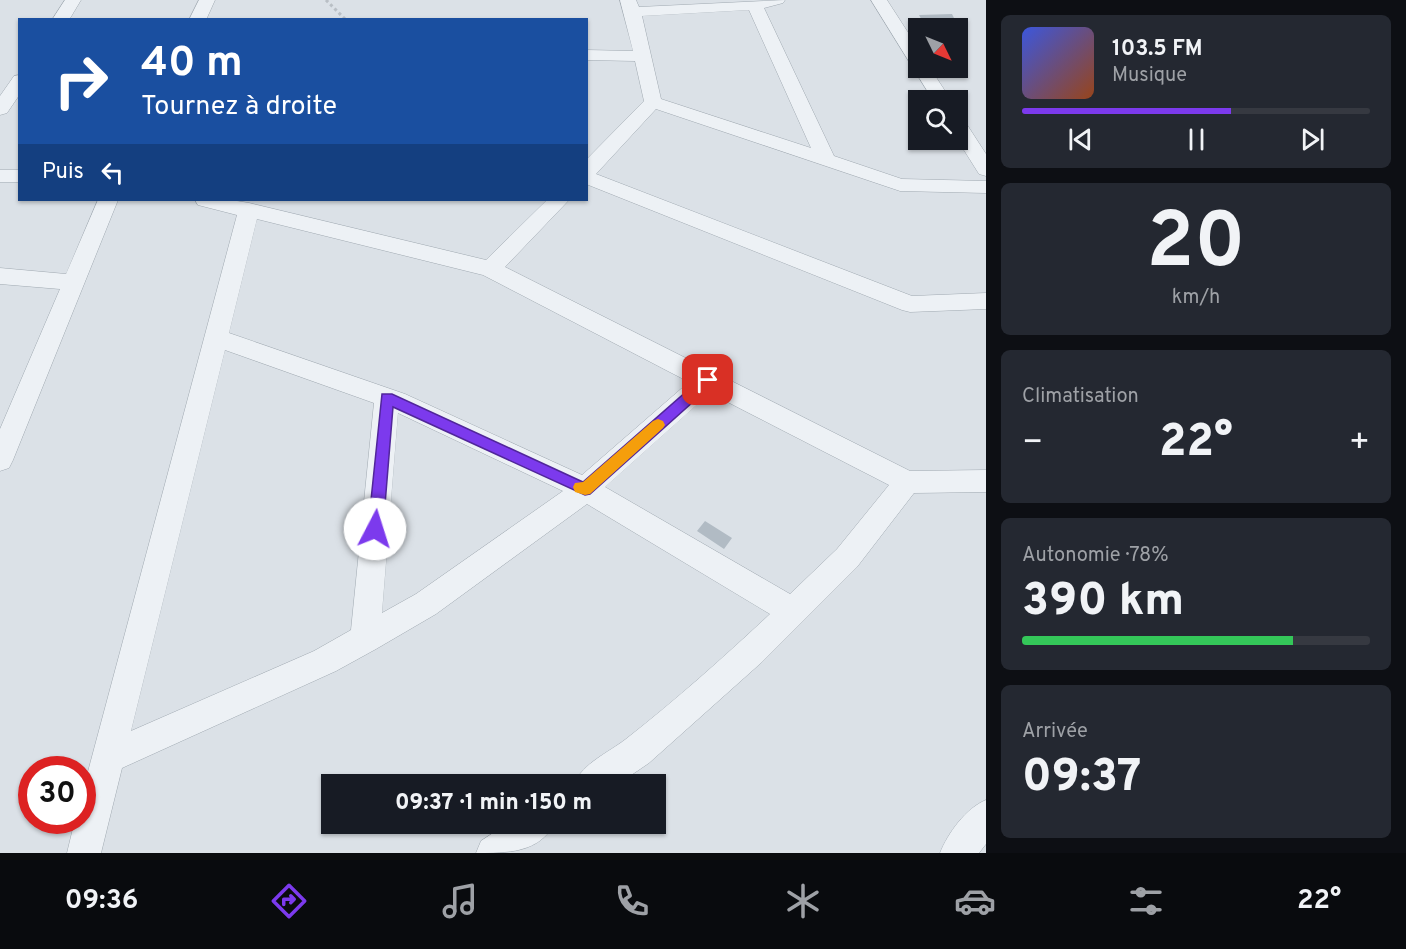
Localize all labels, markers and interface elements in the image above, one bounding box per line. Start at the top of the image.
north arrow [908,18,968,78]
map controls [908,18,968,150]
text: 103.5 FM [1112,36,1203,63]
text: 40 m [141,38,243,91]
icon: right [42,42,120,120]
text: Musique [1112,63,1187,89]
text: Tournez à droite [141,90,337,124]
button: search [908,90,968,150]
icon: previous [1064,123,1097,156]
icon: pause [1180,123,1213,156]
icon: next [1296,123,1329,156]
icon: left [96,156,129,189]
text: Puis [42,159,84,186]
text: 20 [1147,196,1245,295]
text: km/h [1172,285,1220,311]
pin [682,354,733,405]
icon: arrive [691,363,724,396]
text: Climatisation [1022,384,1139,410]
text: 22° [1159,415,1233,472]
text: − [1022,423,1043,465]
text: + [1349,423,1370,465]
position arrow [343,497,407,561]
text: Autonomie · 78% [1022,543,1169,569]
text: 390 km [1022,574,1184,631]
text: Arrivée [1022,719,1088,745]
text: 09:37 [1022,750,1141,807]
speed limit sign: 30 [18,756,96,834]
text: 09:37 · 1 min · 150 m [395,790,592,817]
icon: directions [268,880,310,922]
icon: music [439,880,481,922]
icon: phone [611,880,653,922]
icon: climate [782,880,824,922]
icon: car [954,880,996,922]
icon: filters [1125,880,1167,922]
text: 09:36 [65,884,138,918]
text: 22° [1297,884,1341,918]

